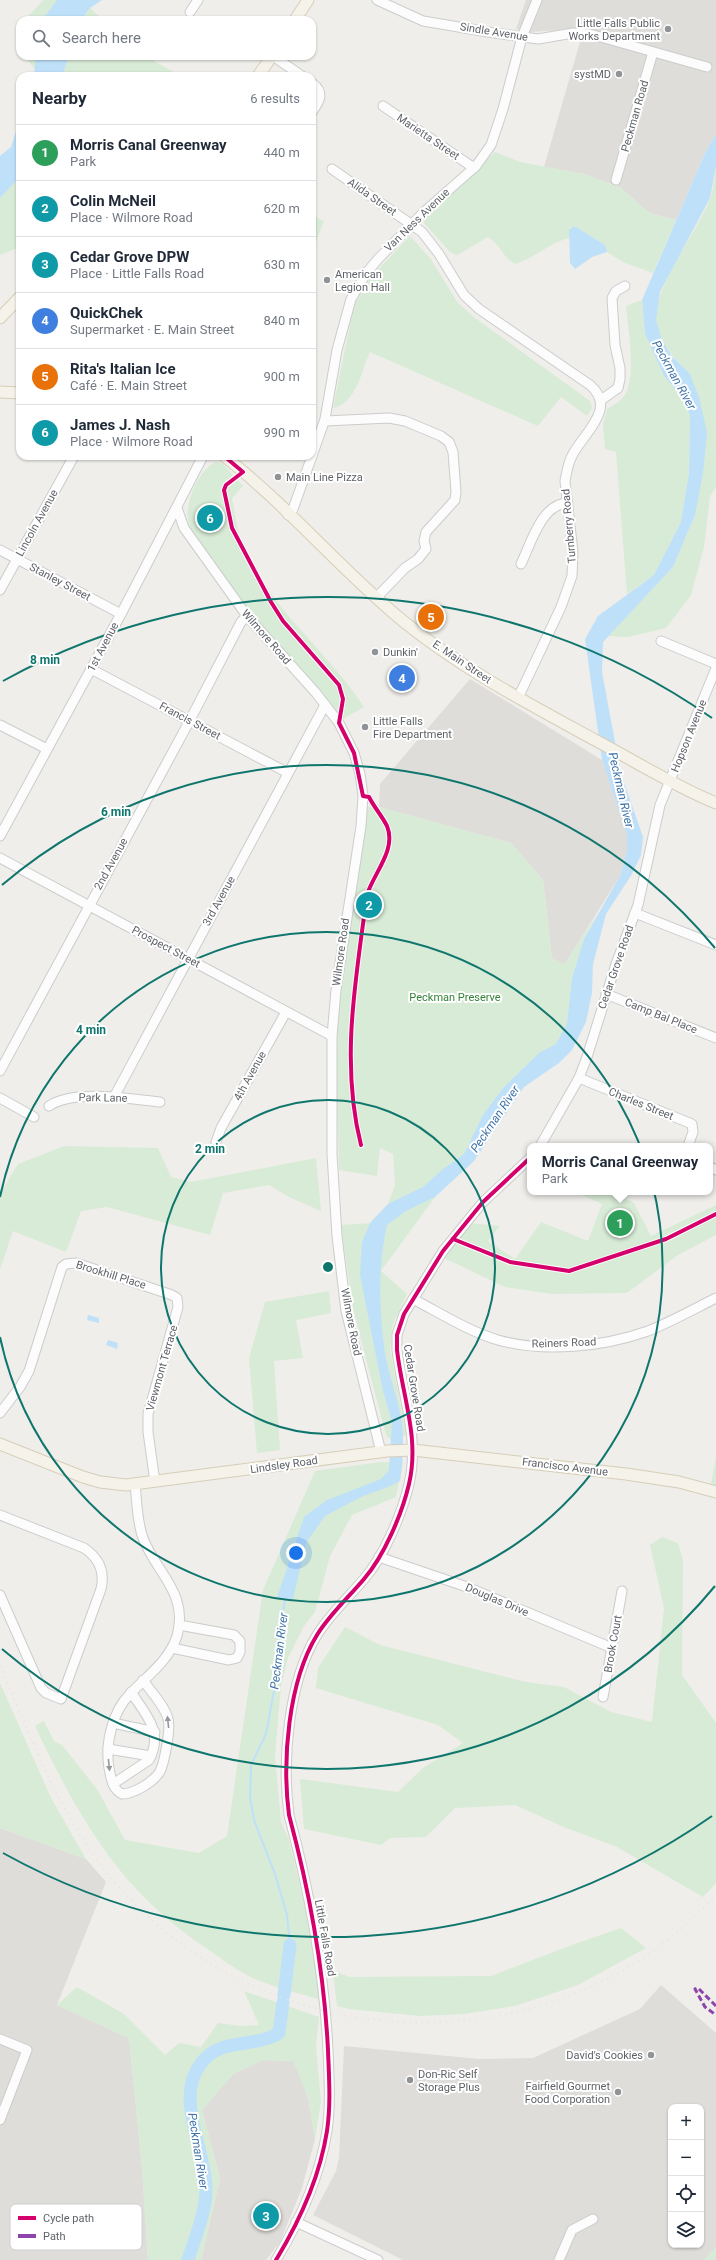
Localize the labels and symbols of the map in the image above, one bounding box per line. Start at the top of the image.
place label: Little Falls Public Works Department [568,17,660,43]
street label: Sindle Avenue [459,20,529,44]
marker: Little Falls Public Works Department [663,24,673,34]
place label: systMD [574,68,611,81]
marker: systMD [614,69,624,79]
street label: Peckman Road [619,79,651,153]
street label: Marietta Street [394,111,462,163]
street label: Alida Street [345,175,399,219]
street label: Van Ness Avenue [382,186,452,254]
place label: American Legion Hall [335,268,390,294]
marker: American Legion Hall [322,275,332,285]
water label: Peckman River [649,338,699,413]
place label: Main Line Pizza [286,471,363,484]
marker: Main Line Pizza [273,472,283,482]
street label: Lincoln Avenue [13,487,61,559]
street label: Turnberry Road [559,488,579,564]
pin: 6 [197,503,223,533]
street label: Stanley Street [27,560,93,604]
pin: 5 [418,602,444,632]
street label: Wilmore Road [239,607,293,667]
street label: 1st Avenue [85,620,122,674]
street label: E. Main Street [430,638,494,687]
place label: Dunkin' [383,646,418,659]
marker: Dunkin' [370,647,380,657]
text: 8 min [30,653,60,667]
pin: 4 [389,663,415,693]
street label: Hopson Avenue [669,698,710,774]
street label: Francis Street [157,699,223,743]
place label: Little Falls Fire Department [373,715,452,741]
marker: Little Falls Fire Department [360,722,370,732]
water label: Peckman River [606,751,637,830]
text: 6 min [101,805,131,819]
street label: 2nd Avenue [91,836,131,892]
street label: 3rd Avenue [200,874,238,928]
pin: 2 [356,890,382,920]
street label: Wilmore Road [330,917,352,987]
street label: Cedar Grove Road [596,923,636,1011]
street label: Prospect Street [130,924,203,971]
park label: Peckman Preserve [409,991,501,1004]
street label: Camp Bal Place [623,996,699,1037]
text: 4 min [76,1023,106,1037]
street label: 4th Avenue [231,1049,269,1103]
water label: Peckman River [468,1082,523,1155]
street label: Charles Street [607,1085,676,1123]
street label: Park Lane [79,1091,128,1105]
text: 2 min [195,1142,225,1156]
pin: 1 [607,1208,633,1238]
street label: Brookhill Place [74,1258,148,1292]
centre of rings [321,1260,335,1274]
street label: Wilmore Road [338,1287,364,1357]
street label: Viewmont Terrace [144,1323,180,1412]
street label: Reiners Road [532,1335,596,1351]
street label: Cedar Grove Road [401,1344,427,1432]
street label: Lindsley Road [249,1454,319,1476]
street label: Francisco Avenue [521,1455,609,1479]
your location [286,1543,306,1563]
street label: Douglas Drive [463,1581,531,1619]
water label: Peckman River [267,1611,291,1690]
street label: Brook Court [602,1614,625,1674]
one-way arrow [165,1716,171,1728]
one-way arrow [106,1758,112,1771]
street label: Little Falls Road [312,1899,338,1977]
place label: David's Cookies [566,2049,643,2062]
marker: David's Cookies [646,2050,656,2060]
place label: Don-Ric Self Storage Plus [418,2068,480,2094]
marker: Don-Ric Self Storage Plus [405,2075,415,2085]
place label: Fairfield Gourmet Food Corporation [525,2080,610,2106]
marker: Fairfield Gourmet Food Corporation [613,2087,623,2097]
water label: Peckman River [185,2112,211,2191]
pin: 3 [253,2201,279,2231]
legend [10,2204,142,2250]
text: Cycle path [43,2212,94,2225]
text: Path [43,2230,66,2243]

